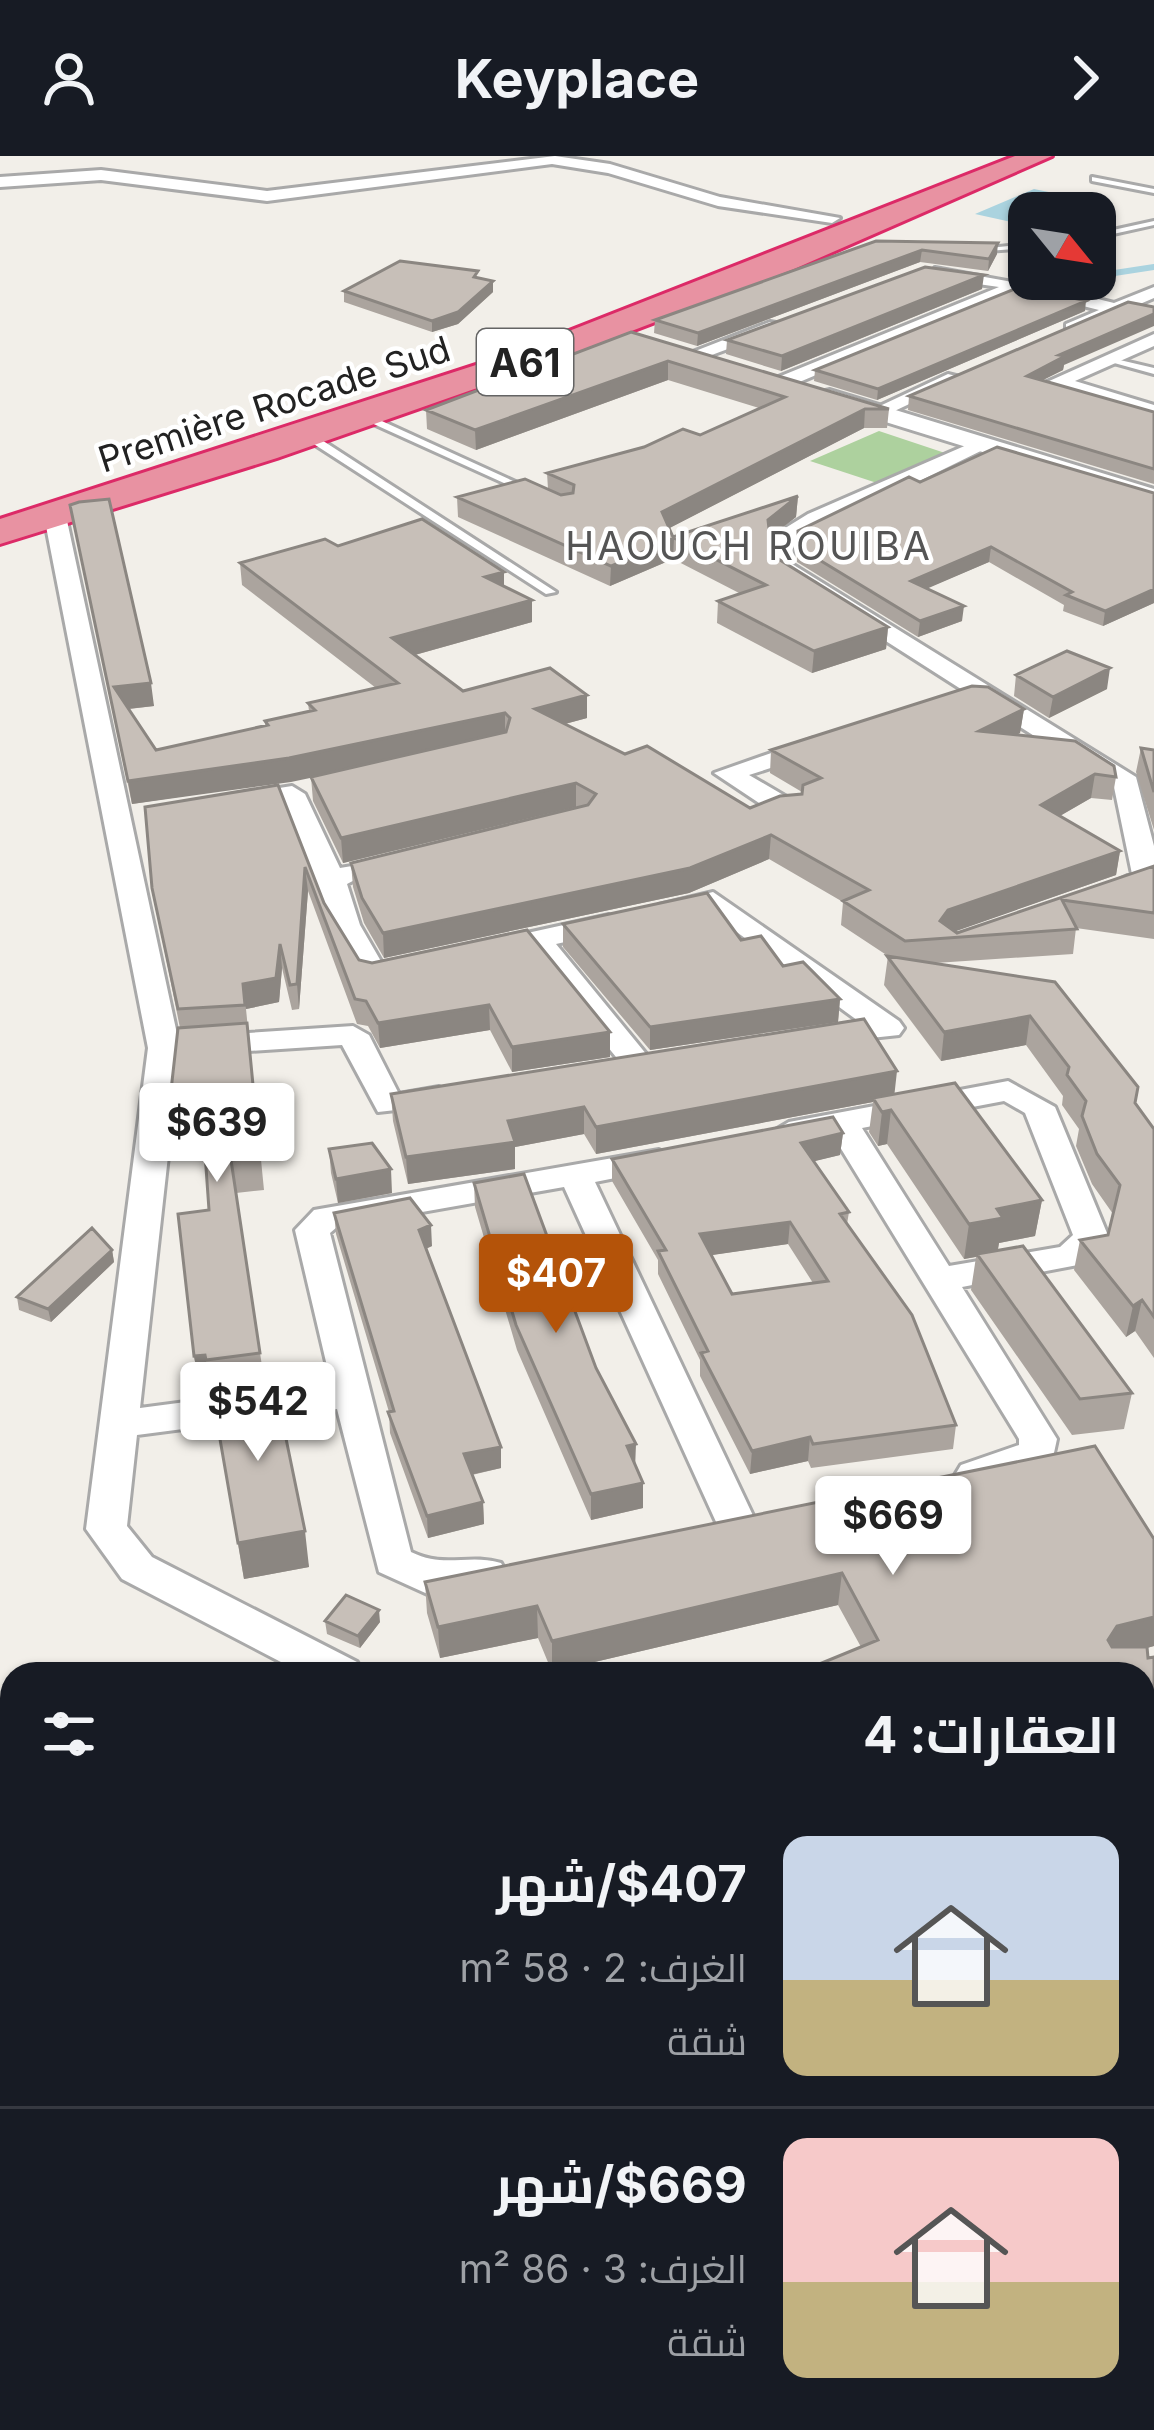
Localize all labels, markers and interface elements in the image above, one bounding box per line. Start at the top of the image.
icon: person [36,45,102,111]
icon: forward [1052,45,1118,111]
text: Keyplace [455,46,699,111]
north arrow [1008,192,1116,300]
map controls [1008,192,1116,300]
street label: Première Rocade Sud [93,326,455,482]
road number: A61 [477,329,573,395]
district label: HAOUCH ROUIBA [565,522,933,569]
pin: $639 [146,1083,288,1185]
text: $639 [166,1098,268,1145]
pin: $407 [485,1234,627,1336]
text: $407 [506,1249,606,1296]
pin: $542 [187,1362,329,1464]
text: $542 [207,1377,309,1424]
pin: $669 [822,1476,964,1578]
text: $669 [842,1491,944,1538]
icon: filters [36,1701,102,1767]
text: العقارات: 4 [863,1704,1119,1765]
text: $407/شهر [497,1853,747,1914]
icon: home [879,1884,1023,2028]
text: الغرف: 2 · 58 m² [460,1944,747,1991]
text: شقة [667,2017,747,2064]
text: $669/شهر [495,2154,747,2215]
icon: home [879,2186,1023,2330]
text: الغرف: 3 · 86 m² [459,2245,747,2292]
text: شقة [667,2318,747,2365]

